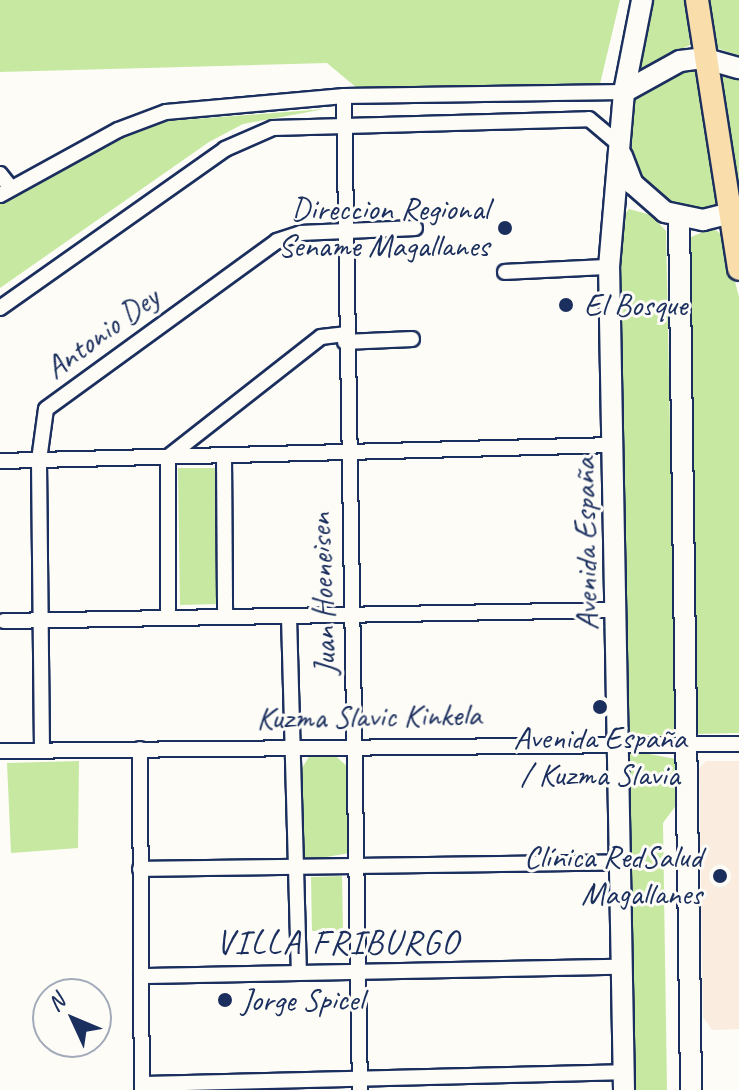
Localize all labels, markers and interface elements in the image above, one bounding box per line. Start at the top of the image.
place label: Direccion Regional Sename Magallanes [278,191,489,266]
marker: Direccion Regional Sename Magallanes [496,219,514,237]
street label: Antonio Dey [37,279,167,387]
place label: El Bosque [584,286,687,324]
marker: El Bosque [555,294,577,316]
street label: Avenida España [565,457,607,631]
street label: Juan Hoeneisen [301,512,345,676]
street label: Kuzma Slavic Kinkela [256,696,482,738]
marker: Avenida España / Kuzma Slavia [591,698,609,716]
place label: Avenida España / Kuzma Slavia [513,720,687,795]
place label: Clínica RedSalud Magallanes [525,839,702,914]
marker: Clínica RedSalud Magallanes [709,865,731,887]
district label: VILLA FRIBURGO [217,922,459,962]
north arrow [32,978,112,1058]
place label: Jorge Spicel [241,981,363,1019]
text: N [41,988,71,1017]
marker: Jorge Spicel [216,991,234,1009]

